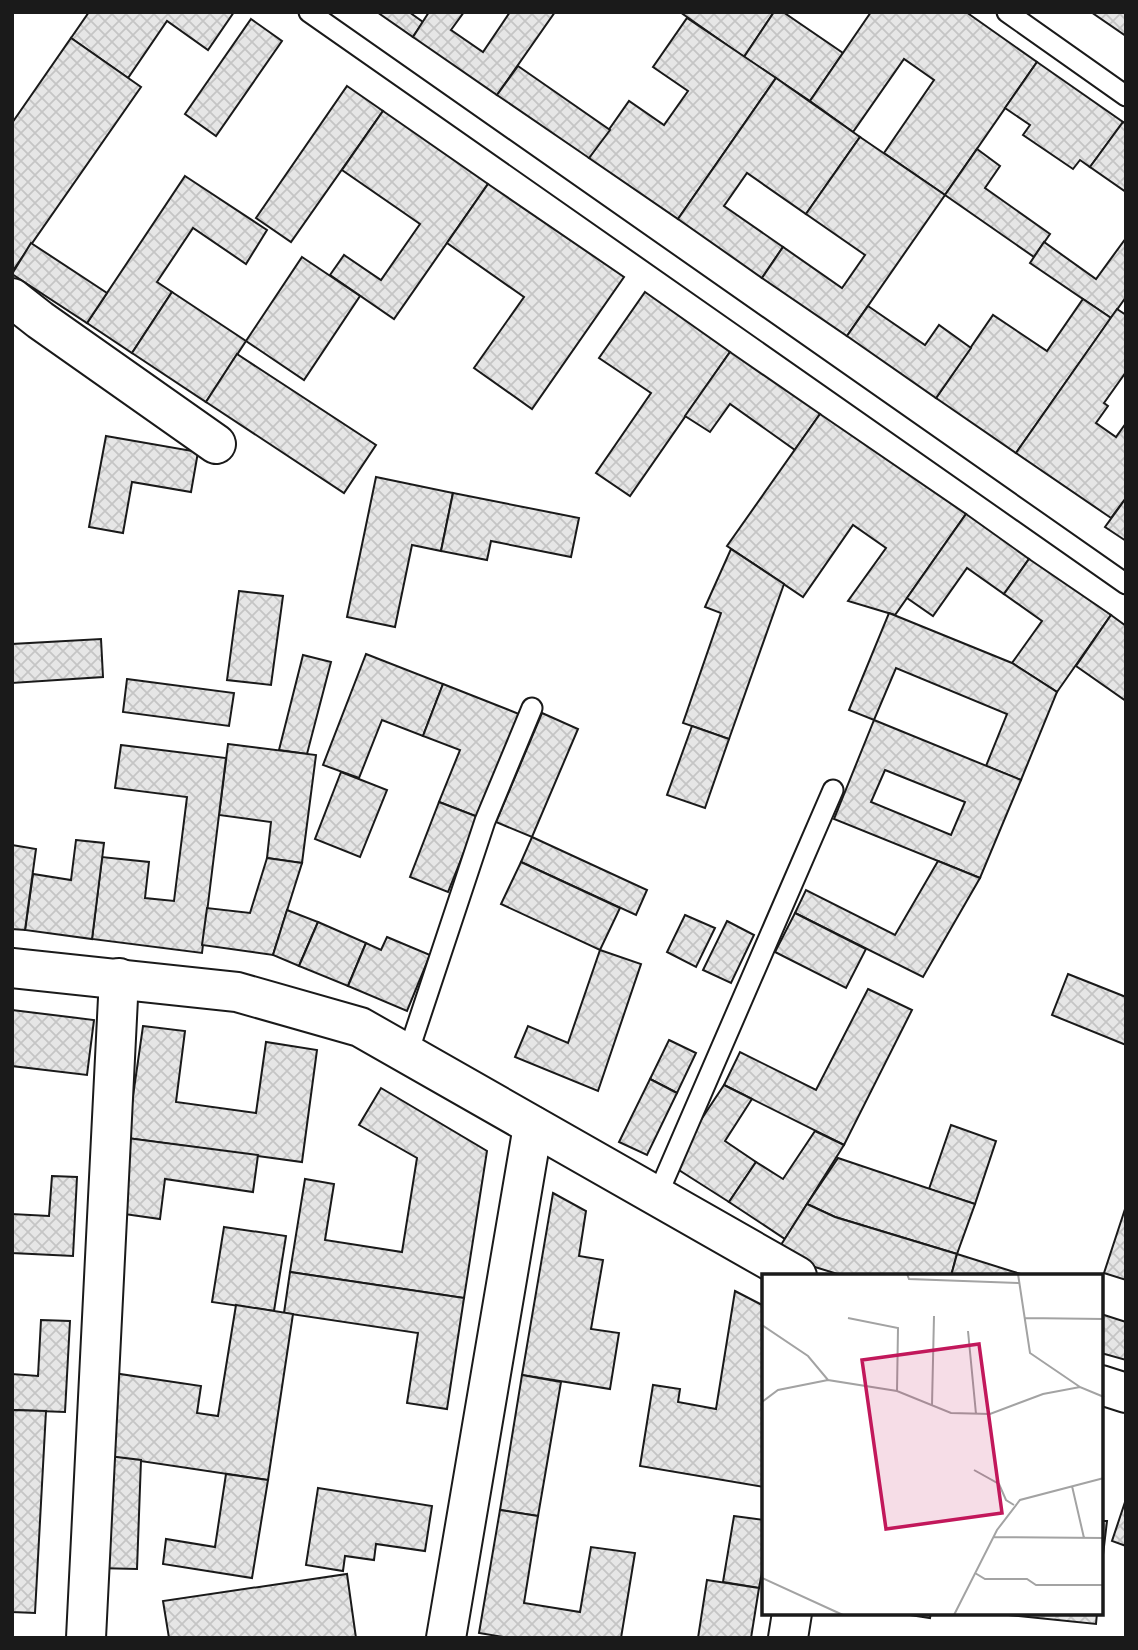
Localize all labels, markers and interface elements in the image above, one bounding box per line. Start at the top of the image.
inset map [762,1274,1103,1615]

